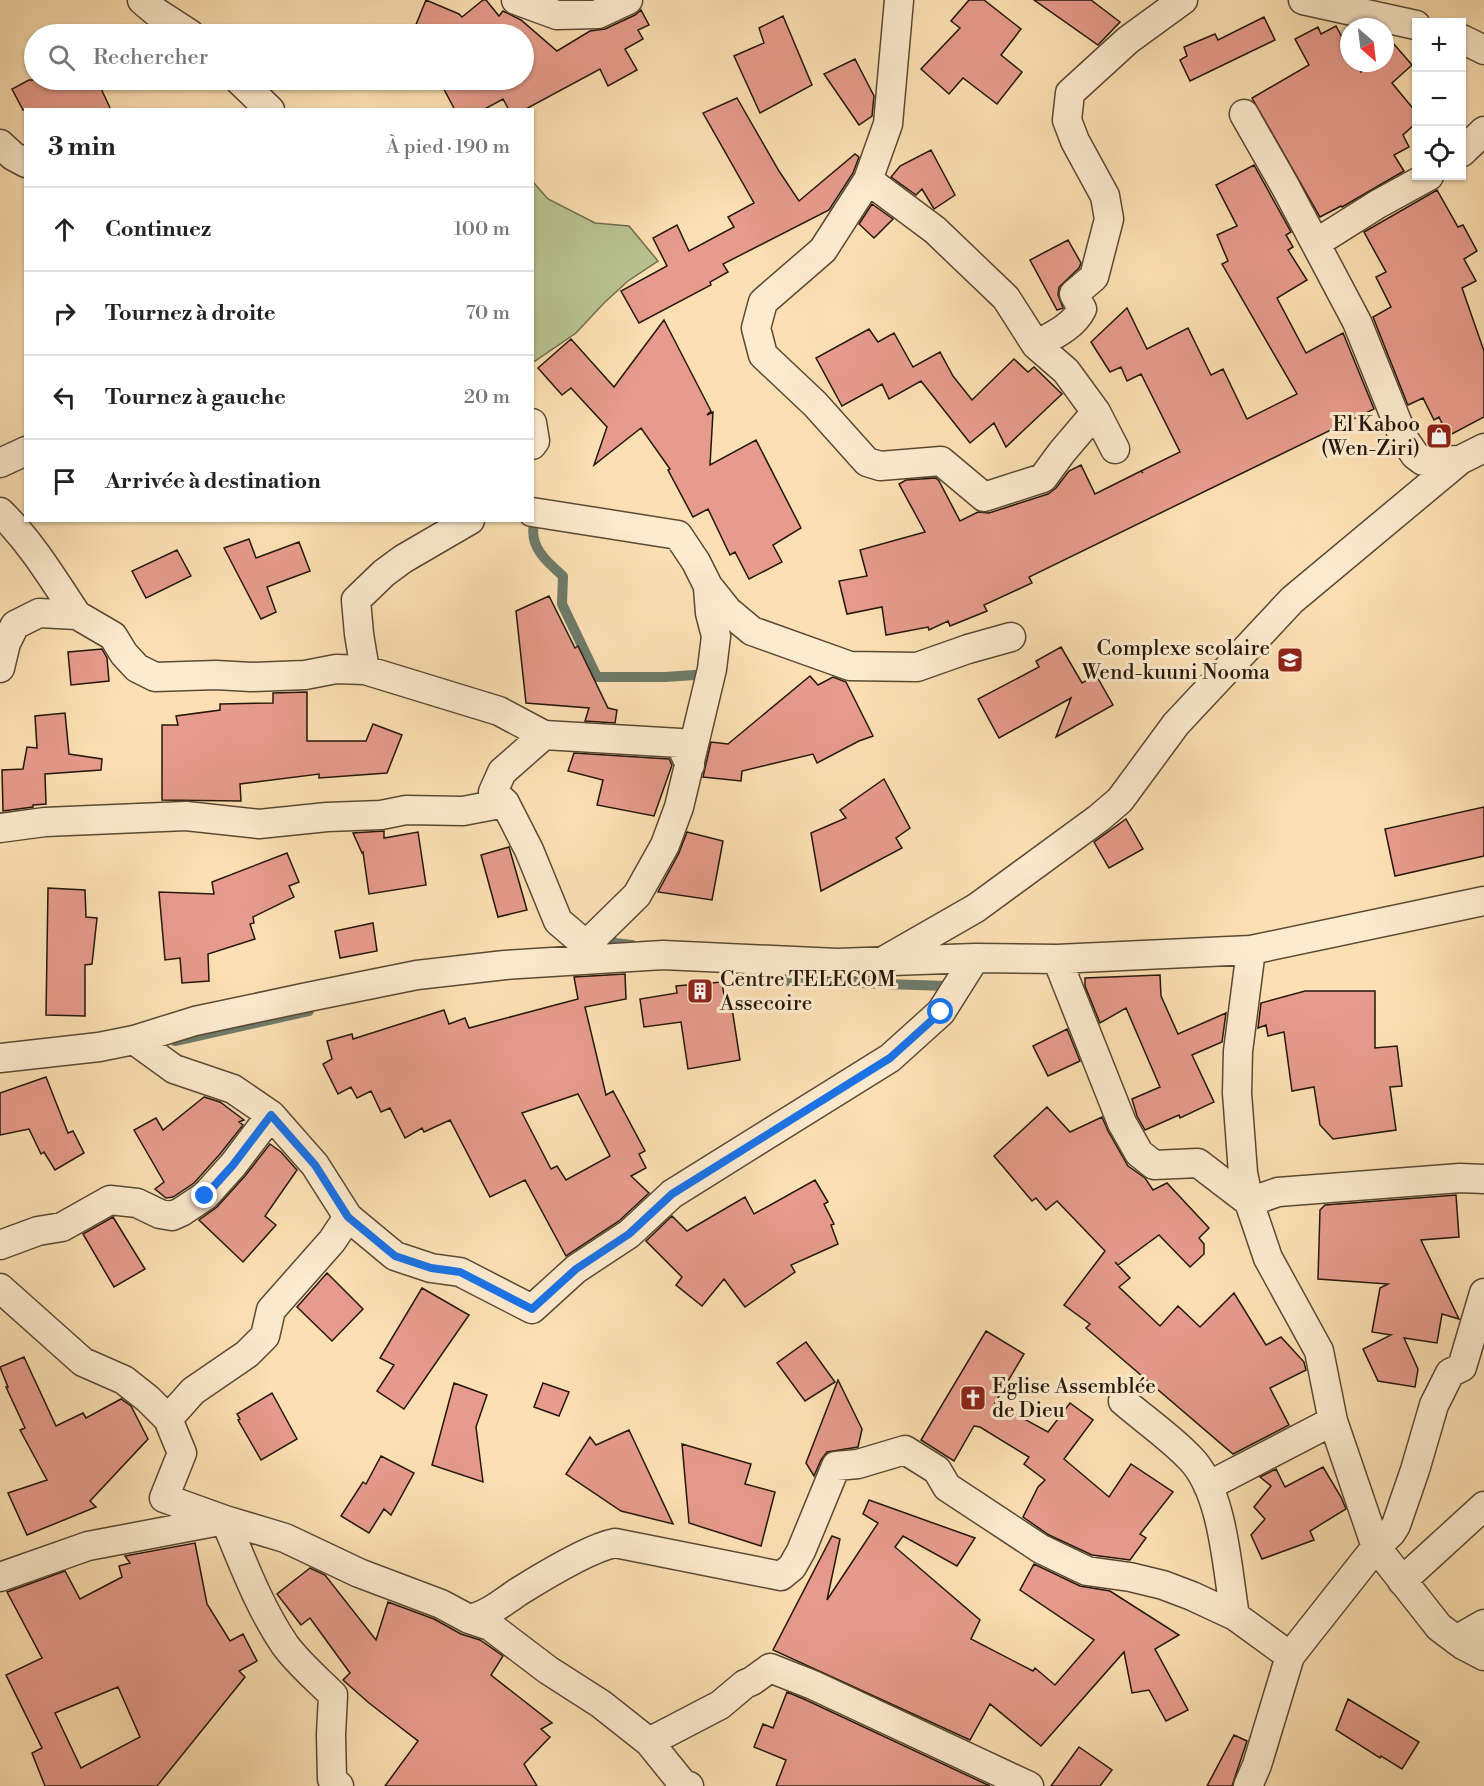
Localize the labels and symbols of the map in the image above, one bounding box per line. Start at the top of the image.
north arrow [1340,18,1394,72]
place label: El Kaboo (Wen-Ziri) [1321,412,1420,462]
shop icon: El Kaboo (Wen-Ziri) [1424,421,1454,451]
place label: Complexe scolaire Wend-kuuni Nooma [1081,636,1270,686]
school or university icon: Complexe scolaire Wend-kuuni Nooma [1275,645,1305,675]
place label: Centre TELECOM Assecoire [719,967,896,1017]
building icon: Centre TELECOM Assecoire [685,976,715,1006]
route start [927,998,953,1024]
route end [191,1182,217,1208]
place label: Eglise Assemblée de Dieu [992,1374,1156,1424]
church icon: Eglise Assemblée de Dieu [958,1383,988,1413]

